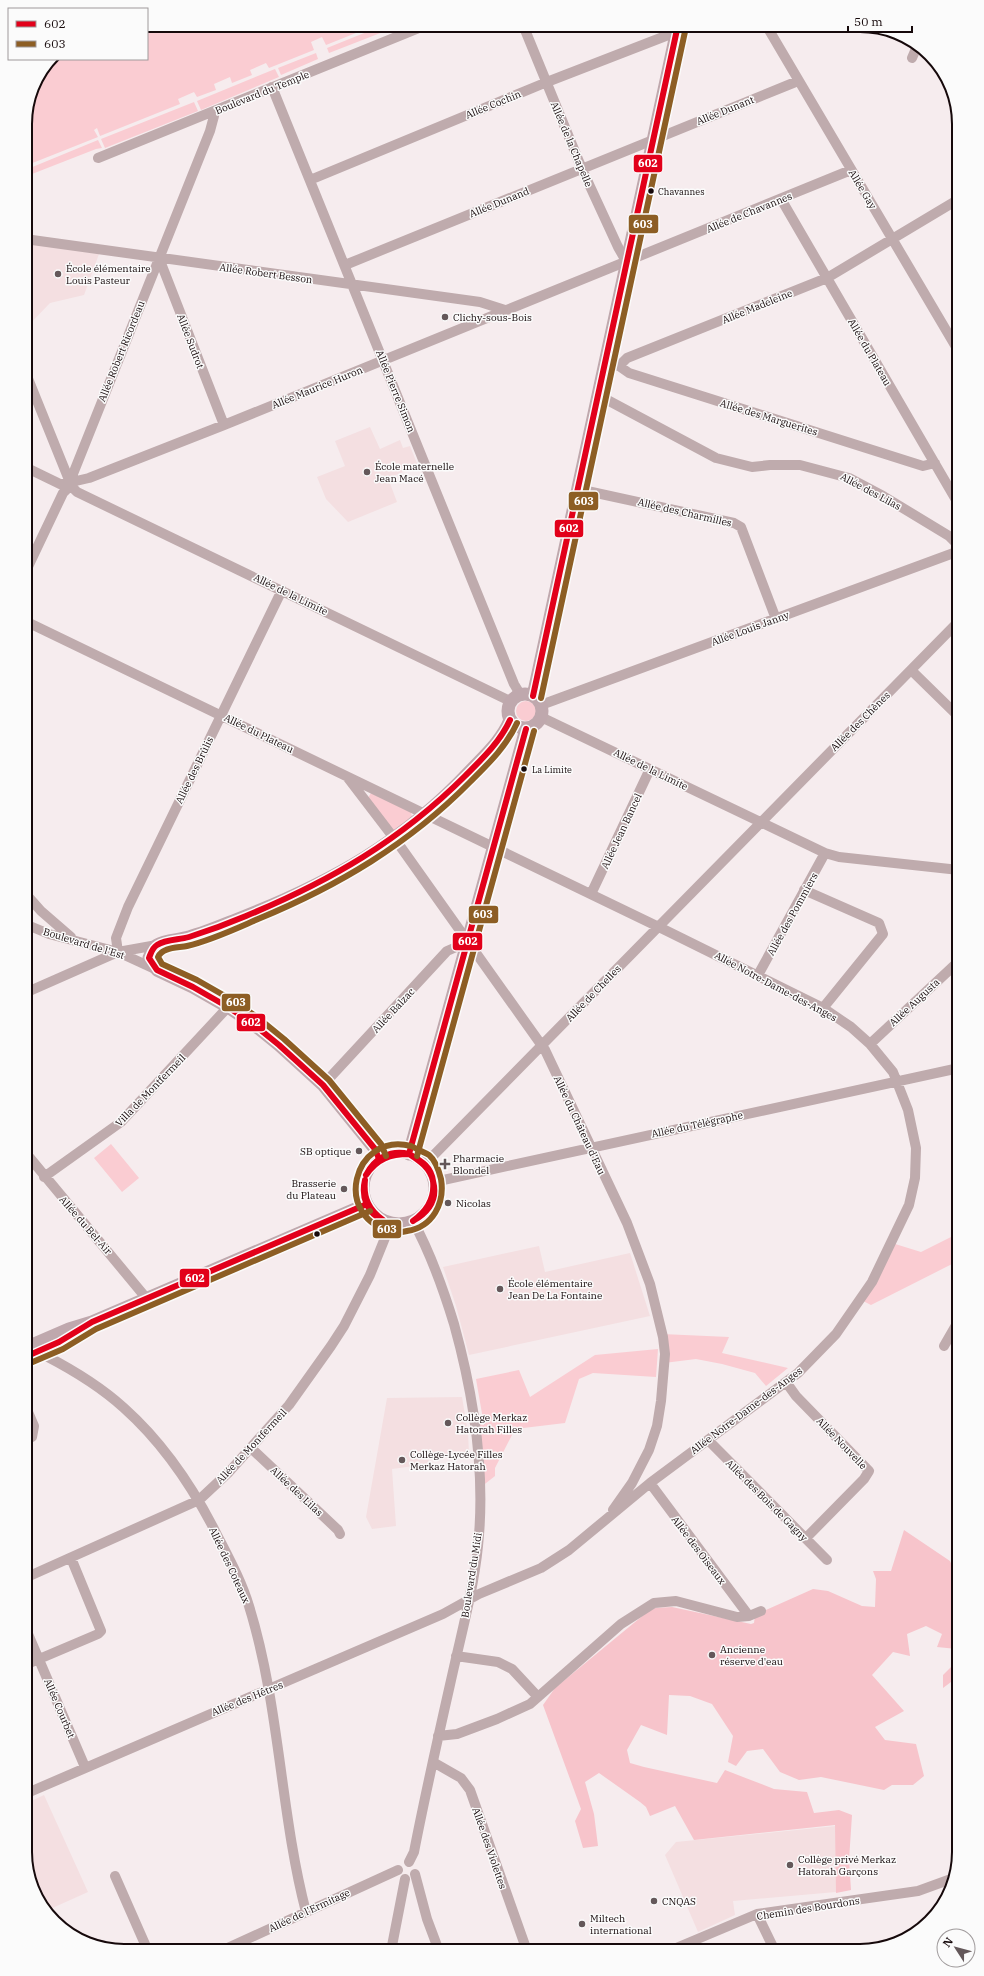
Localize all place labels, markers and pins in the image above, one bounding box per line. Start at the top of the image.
marker: Chavannes [646,186,656,196]
place label: Chavannes [658,186,705,197]
place label: École élémentaire Louis Pasteur [66,262,151,287]
marker: École élémentaire Louis Pasteur [53,269,63,279]
place label: Clichy-sous-Bois [453,311,532,324]
marker: Clichy-sous-Bois [440,312,450,322]
place label: École maternelle Jean Macé [375,460,454,485]
marker: École maternelle Jean Macé [362,467,372,477]
marker: La Limite [519,764,529,774]
place label: La Limite [532,764,572,775]
place label: SB optique [300,1145,351,1158]
marker: SB optique [354,1146,364,1156]
place label: Pharmacie Blondel [453,1152,504,1177]
marker: Pharmacie Blondel [440,1159,450,1169]
place label: Brasserie du Plateau [286,1177,336,1202]
marker: Brasserie du Plateau [339,1184,349,1194]
place label: Nicolas [456,1197,491,1210]
marker: Nicolas [443,1198,453,1208]
unlabelled marker [312,1229,322,1239]
place label: École élémentaire Jean De La Fontaine [508,1277,602,1302]
marker: École élémentaire Jean De La Fontaine [495,1284,505,1294]
place label: Collège Merkaz Hatorah Filles [456,1411,527,1436]
marker: Collège Merkaz Hatorah Filles [443,1418,453,1428]
place label: Collège-Lycée Filles Merkaz Hatorah [410,1448,503,1473]
marker: Collège-Lycée Filles Merkaz Hatorah [397,1455,407,1465]
place label: Ancienne réserve d'eau [720,1643,783,1668]
marker: Ancienne réserve d'eau [707,1650,717,1660]
place label: Collège privé Merkaz Hatorah Garçons [798,1853,896,1878]
marker: Collège privé Merkaz Hatorah Garçons [785,1860,795,1870]
place label: CNQAS [662,1895,696,1908]
marker: CNQAS [649,1896,659,1906]
place label: Miltech international [590,1912,652,1937]
marker: Miltech international [577,1919,587,1929]

